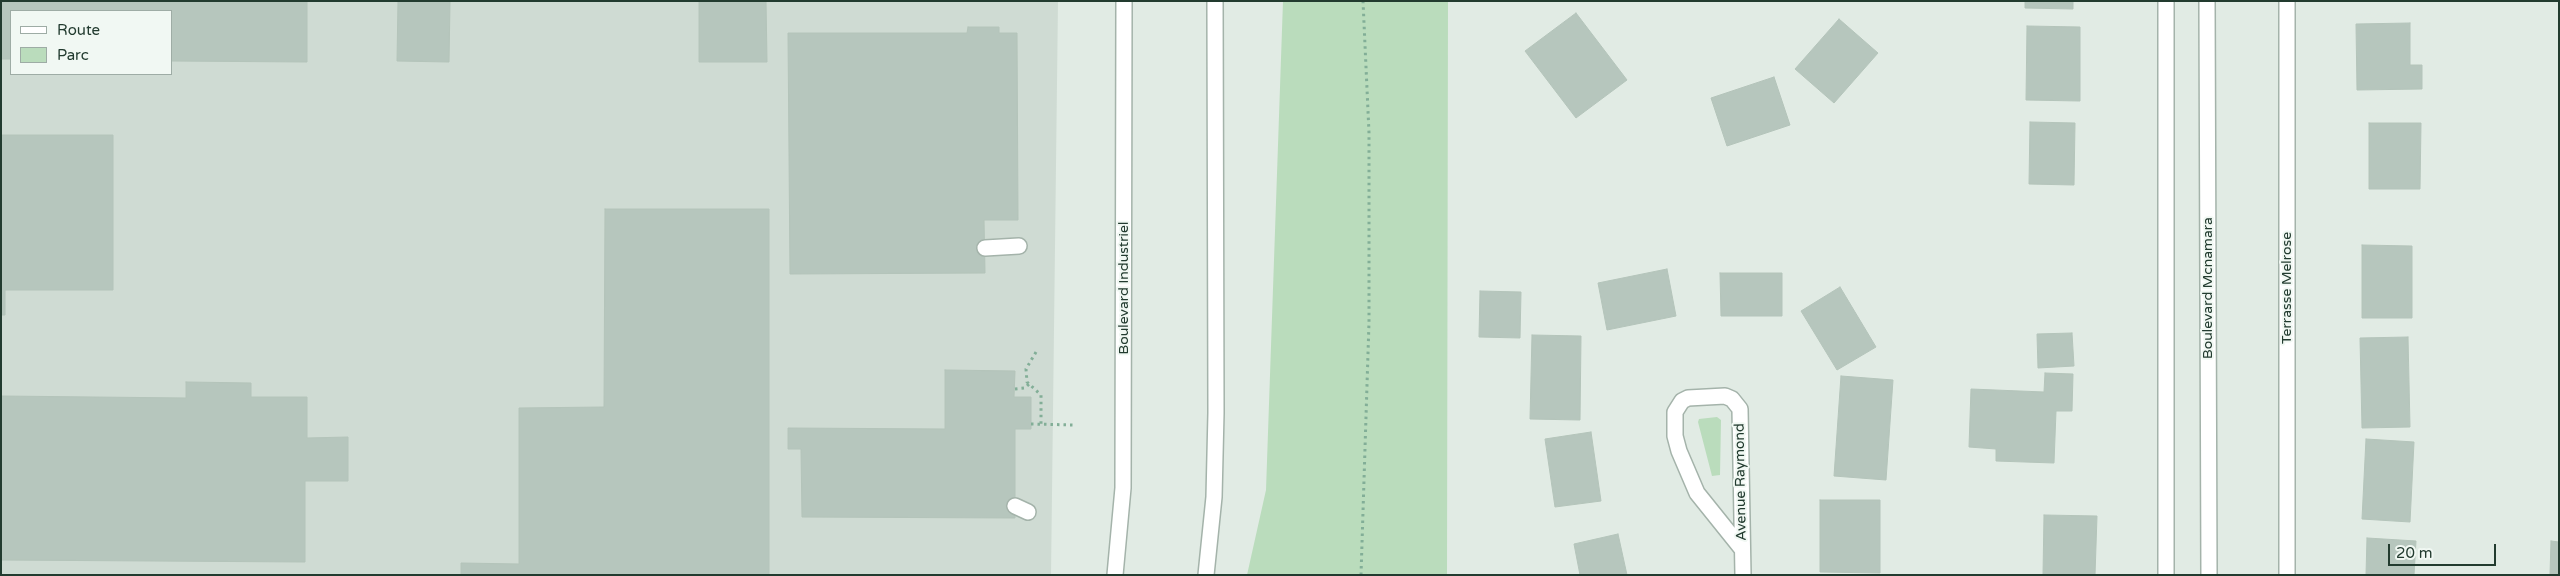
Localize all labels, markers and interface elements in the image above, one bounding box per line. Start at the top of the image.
legend [10,10,172,75]
text: Route [57,21,100,39]
text: Parc [57,46,89,64]
street label: Boulevard Mcnamara [2200,217,2216,359]
street label: Boulevard Industriel [1116,222,1132,354]
street label: Terrasse Melrose [2279,232,2295,344]
street label: Avenue Raymond [1732,423,1750,541]
scale bar [2390,534,2498,566]
text: 20 m [2396,544,2433,562]

